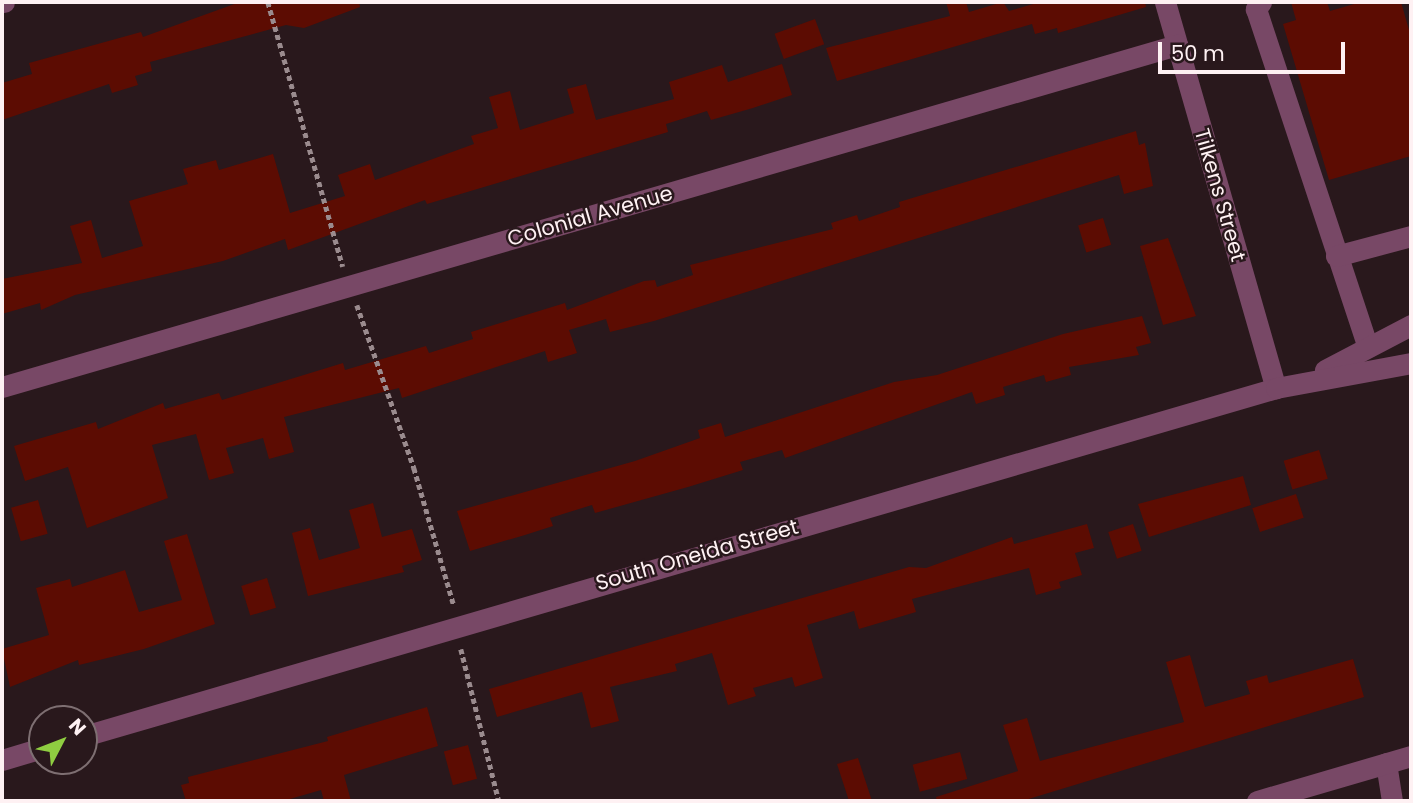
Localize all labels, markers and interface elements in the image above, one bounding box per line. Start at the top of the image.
scale bar [1161,28,1348,72]
text: 50 m [1171,39,1225,68]
street label: Tilkens Street [1189,126,1251,264]
street label: Colonial Avenue [504,180,676,252]
street label: South Oneida Street [593,514,801,596]
north arrow [28,705,98,775]
text: N [63,713,92,741]

